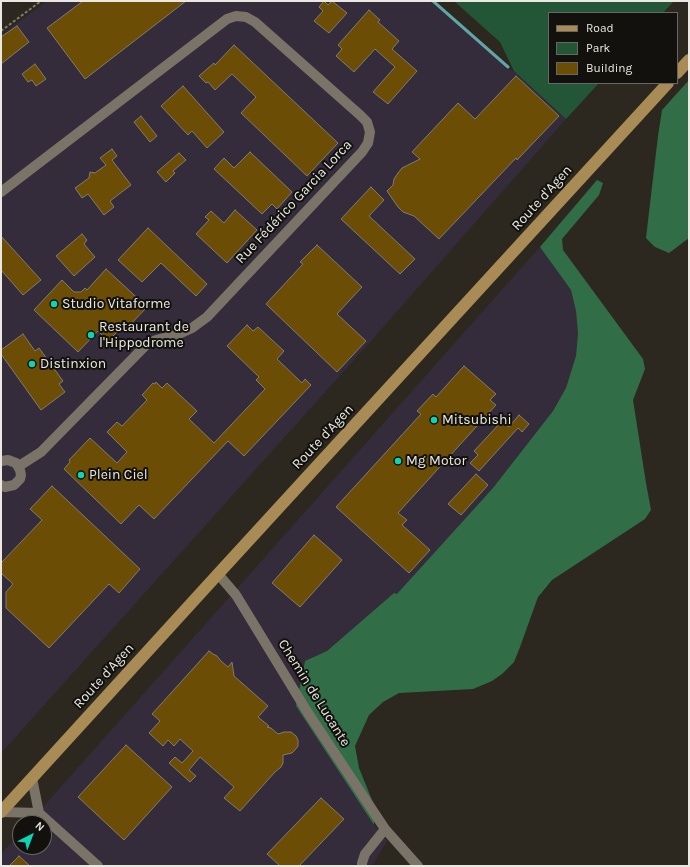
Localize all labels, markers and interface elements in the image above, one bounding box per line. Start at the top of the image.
legend [548,12,678,84]
text: Road [586,21,614,35]
text: Park [586,41,610,55]
text: Building [586,61,632,75]
street label: Rue Fédérico Garcia Lorca [232,137,356,267]
street label: Route d'Agen [508,162,576,234]
place label: Studio Vitaforme [62,296,170,312]
marker: Studio Vitaforme [49,299,59,309]
place label: Restaurant de l'Hippodrome [99,319,189,352]
marker: Restaurant de l'Hippodrome [86,330,96,340]
place label: Distinxion [40,356,106,372]
marker: Distinxion [27,359,37,369]
street label: Route d'Agen [289,401,357,473]
place label: Mitsubishi [442,412,512,428]
marker: Mitsubishi [429,415,439,425]
place label: Mg Motor [406,453,467,469]
marker: Mg Motor [393,456,403,466]
place label: Plein Ciel [89,467,148,483]
marker: Plein Ciel [76,470,86,480]
street label: Chemin de Lucante [274,636,354,750]
street label: Route d'Agen [70,640,138,712]
north arrow [12,815,52,855]
text: N [32,819,47,834]

